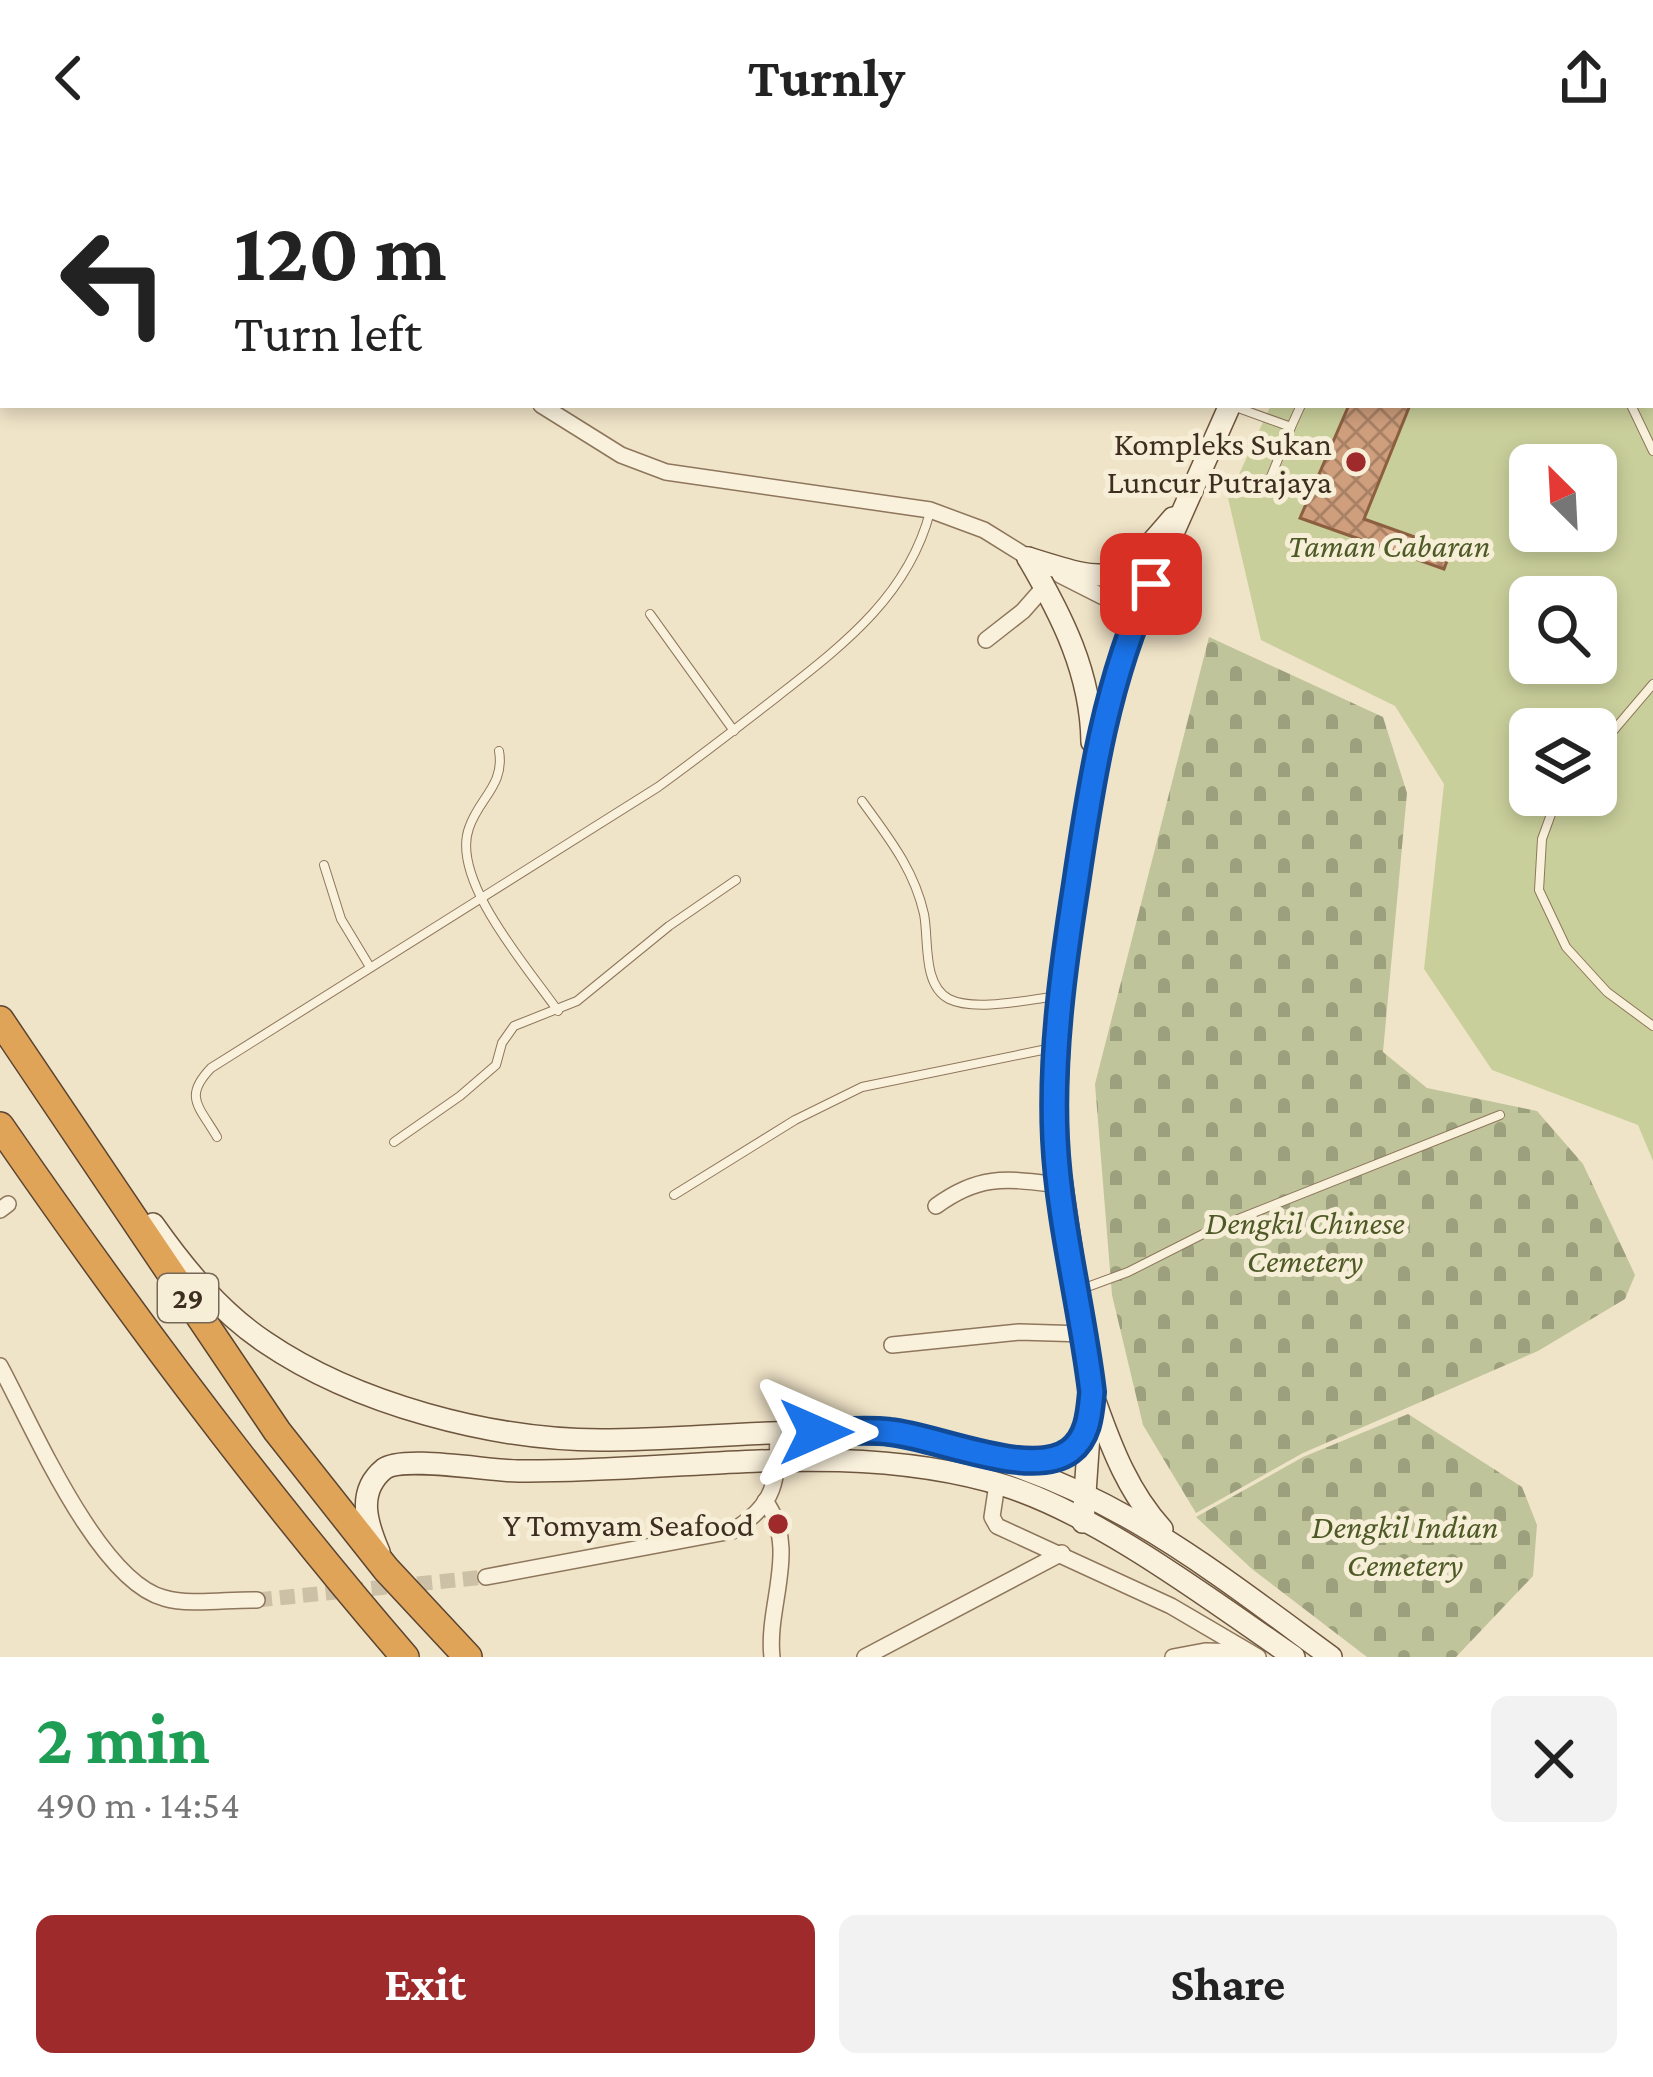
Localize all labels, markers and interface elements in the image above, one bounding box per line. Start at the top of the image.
icon: back [36,45,102,111]
icon: share [1551,45,1617,111]
text: Turnly [748,48,905,108]
icon: left [36,204,192,360]
text: 120 m [234,205,447,298]
text: Turn left [234,303,422,363]
place label: Kompleks Sukan Luncur Putrajaya [1107,425,1332,500]
north arrow [1509,444,1617,552]
map controls [1509,444,1617,816]
marker: Kompleks Sukan Luncur Putrajaya [1343,449,1369,475]
park label: Taman Cabaran [1288,527,1490,564]
pin [1100,533,1202,635]
icon: arrive [1118,551,1184,617]
button: search [1509,576,1617,684]
button: layers [1509,708,1617,816]
park label: Dengkil Chinese Cemetery [1205,1204,1405,1279]
road number: 29 [158,1274,218,1322]
position arrow [753,1369,879,1495]
place label: Y Tomyam Seafood [503,1506,754,1543]
park label: Dengkil Indian Cemetery [1312,1508,1498,1583]
marker: Y Tomyam Seafood [765,1511,791,1537]
button: close [1491,1696,1617,1822]
text: 2 min [36,1698,210,1778]
text: 490 m · 14:54 [36,1783,240,1826]
button: Exit [36,1915,815,2053]
button: Share [839,1915,1617,2053]

